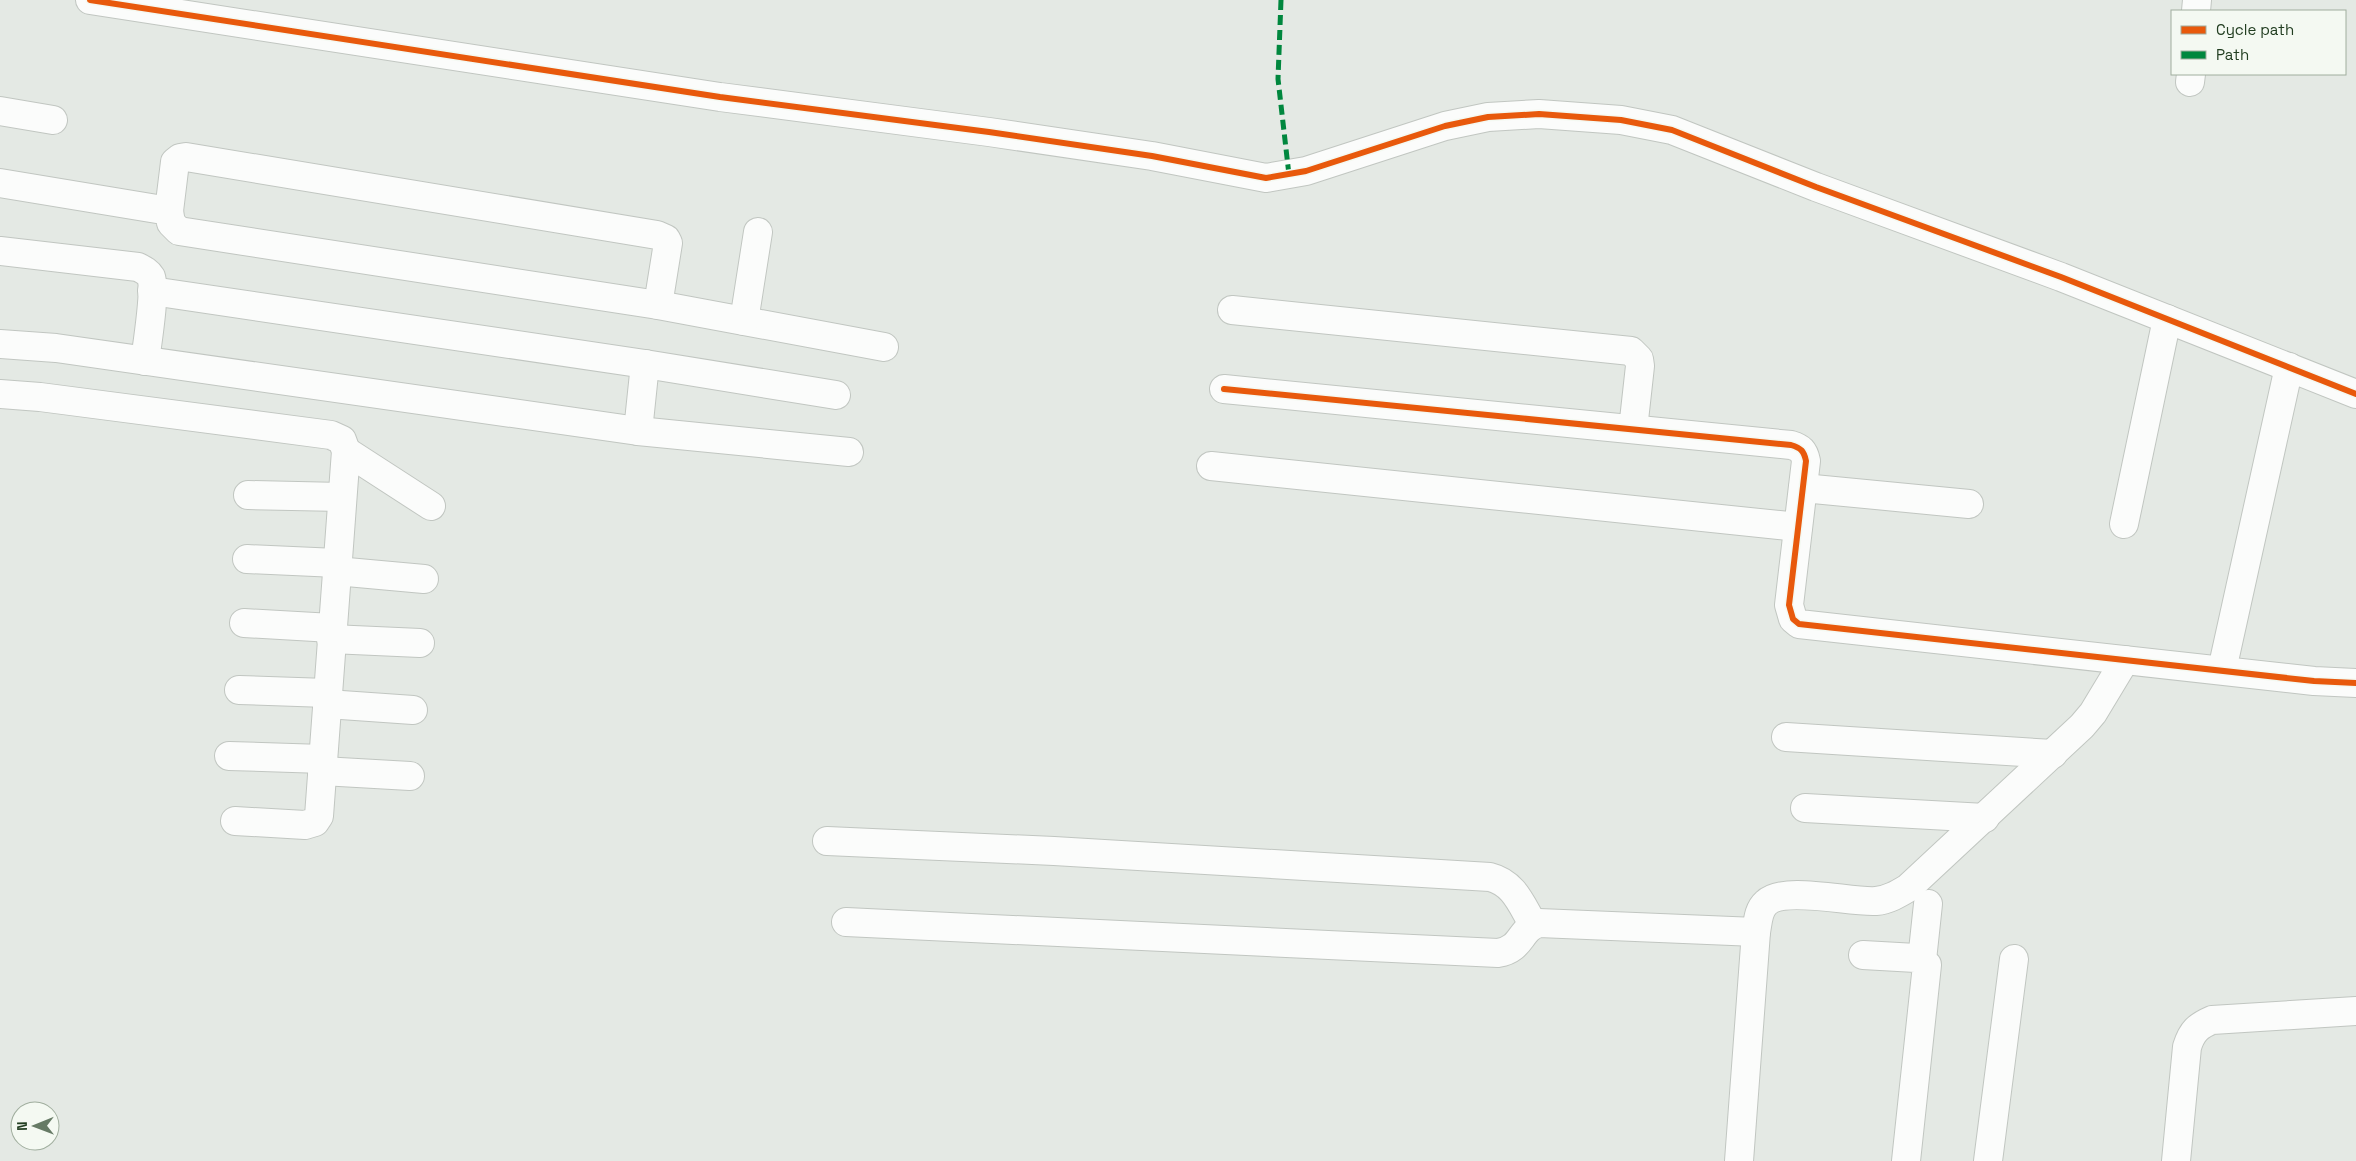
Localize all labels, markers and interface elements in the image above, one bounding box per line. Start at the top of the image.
legend [2171,10,2346,75]
text: Cycle path [2216,20,2294,39]
text: Path [2216,45,2249,64]
north arrow [10,1101,60,1151]
text: N [13,1121,31,1131]

